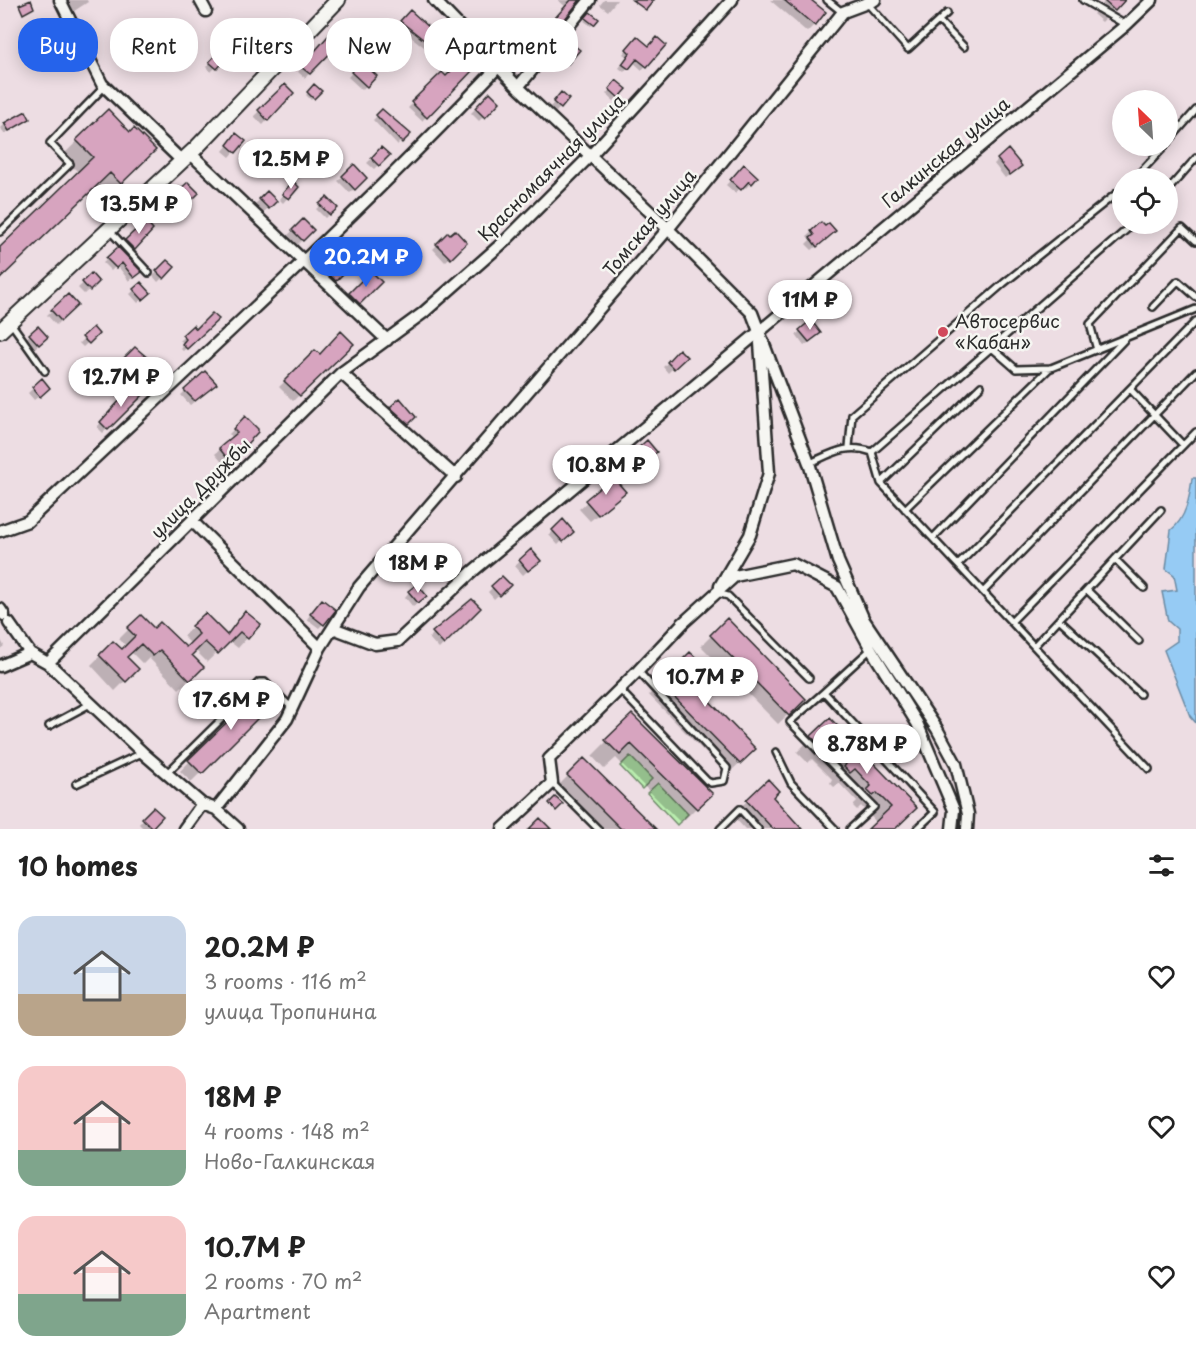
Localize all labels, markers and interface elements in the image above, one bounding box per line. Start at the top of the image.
chip: Buy [18,18,98,72]
chip: Rent [110,18,198,72]
chip: Filters [210,18,314,72]
chip: New [326,18,412,72]
chip: Apartment [424,18,578,72]
street label: Красномаячная улица [471,87,631,247]
street label: Галкинская улица [875,90,1016,214]
north arrow [1112,90,1178,156]
map controls [1112,90,1178,234]
pin: 12.5M ₽ [236,139,346,190]
text: 12.5M ₽ [252,143,330,173]
street label: Томская улица [596,162,702,282]
button: locate [1112,168,1178,234]
pin: 13.5M ₽ [84,184,194,235]
text: 13.5M ₽ [100,188,178,218]
pin: 20.2M ₽ [311,237,421,288]
text: 20.2M ₽ [324,241,409,271]
pin: 11M ₽ [768,280,852,331]
text: 11M ₽ [782,284,838,314]
place label: Автосервис «Кабан» [955,307,1060,355]
marker: Автосервис «Кабан» [936,325,950,339]
pin: 12.7M ₽ [66,357,176,408]
text: 12.7M ₽ [83,361,159,391]
street label: улица Дружбы [144,432,256,544]
pin: 10.8M ₽ [551,445,661,496]
text: 10.8M ₽ [566,449,646,479]
pin: 18M ₽ [376,543,460,594]
text: 18M ₽ [388,547,448,577]
pin: 10.7M ₽ [650,657,760,708]
text: 10.7M ₽ [666,661,744,691]
pin: 17.6M ₽ [176,680,286,731]
text: 17.6M ₽ [192,684,270,714]
pin: 8.78M ₽ [812,724,922,775]
text: 8.78M ₽ [827,728,907,758]
text: 10 homes [18,846,138,885]
icon: filters [1145,849,1178,882]
text: 20.2M ₽ [204,927,315,966]
icon: home [66,940,138,1012]
icon: heart [1145,960,1178,993]
text: 3 rooms · 116 m² [204,966,367,996]
text: улица Тропинина [204,996,377,1026]
text: 18M ₽ [204,1077,281,1116]
icon: home [66,1090,138,1162]
icon: heart [1145,1110,1178,1143]
text: 4 rooms · 148 m² [204,1116,370,1146]
text: Ново-Галкинская [204,1146,376,1176]
text: 10.7M ₽ [204,1227,305,1266]
icon: home [66,1240,138,1312]
icon: heart [1145,1260,1178,1293]
text: 2 rooms · 70 m² [204,1266,362,1296]
text: Apartment [204,1296,311,1326]

